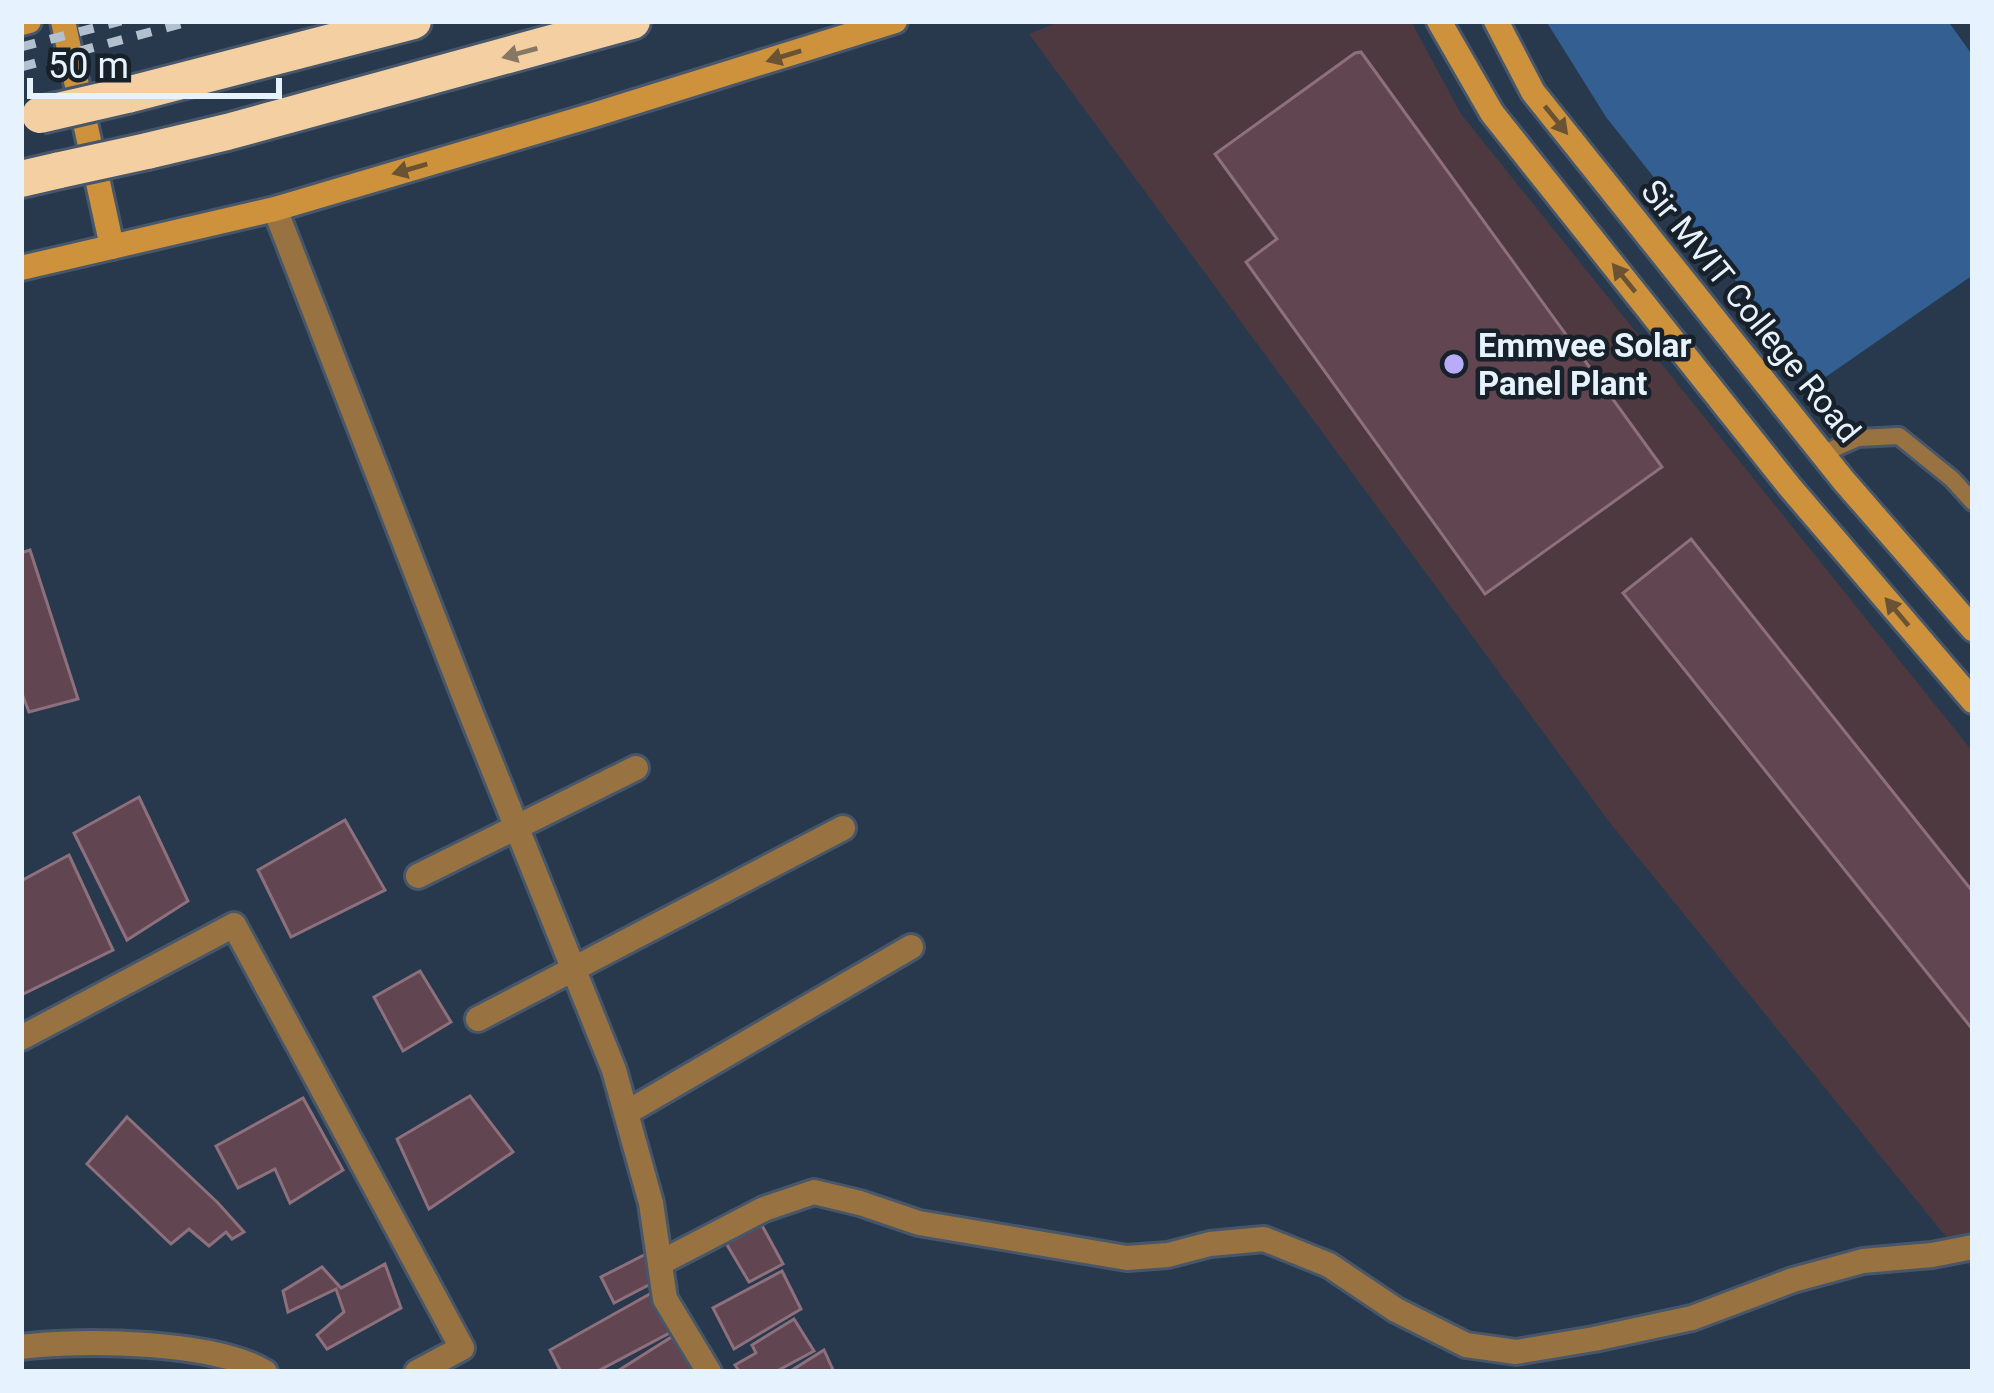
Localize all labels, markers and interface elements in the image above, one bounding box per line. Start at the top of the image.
scale bar [30,24,279,98]
one-way arrow [501,44,538,63]
text: 50 m [48,45,129,87]
one-way arrow [765,48,802,66]
one-way arrow [1543,105,1568,136]
one-way arrow [392,161,428,179]
street label: Sir MVIT College Road [1633,172,1869,450]
one-way arrow [1611,262,1637,293]
place label: Emmvee Solar Panel Plant [1478,326,1692,403]
marker: Emmvee Solar Panel Plant [1441,351,1467,377]
one-way arrow [1884,597,1911,627]

